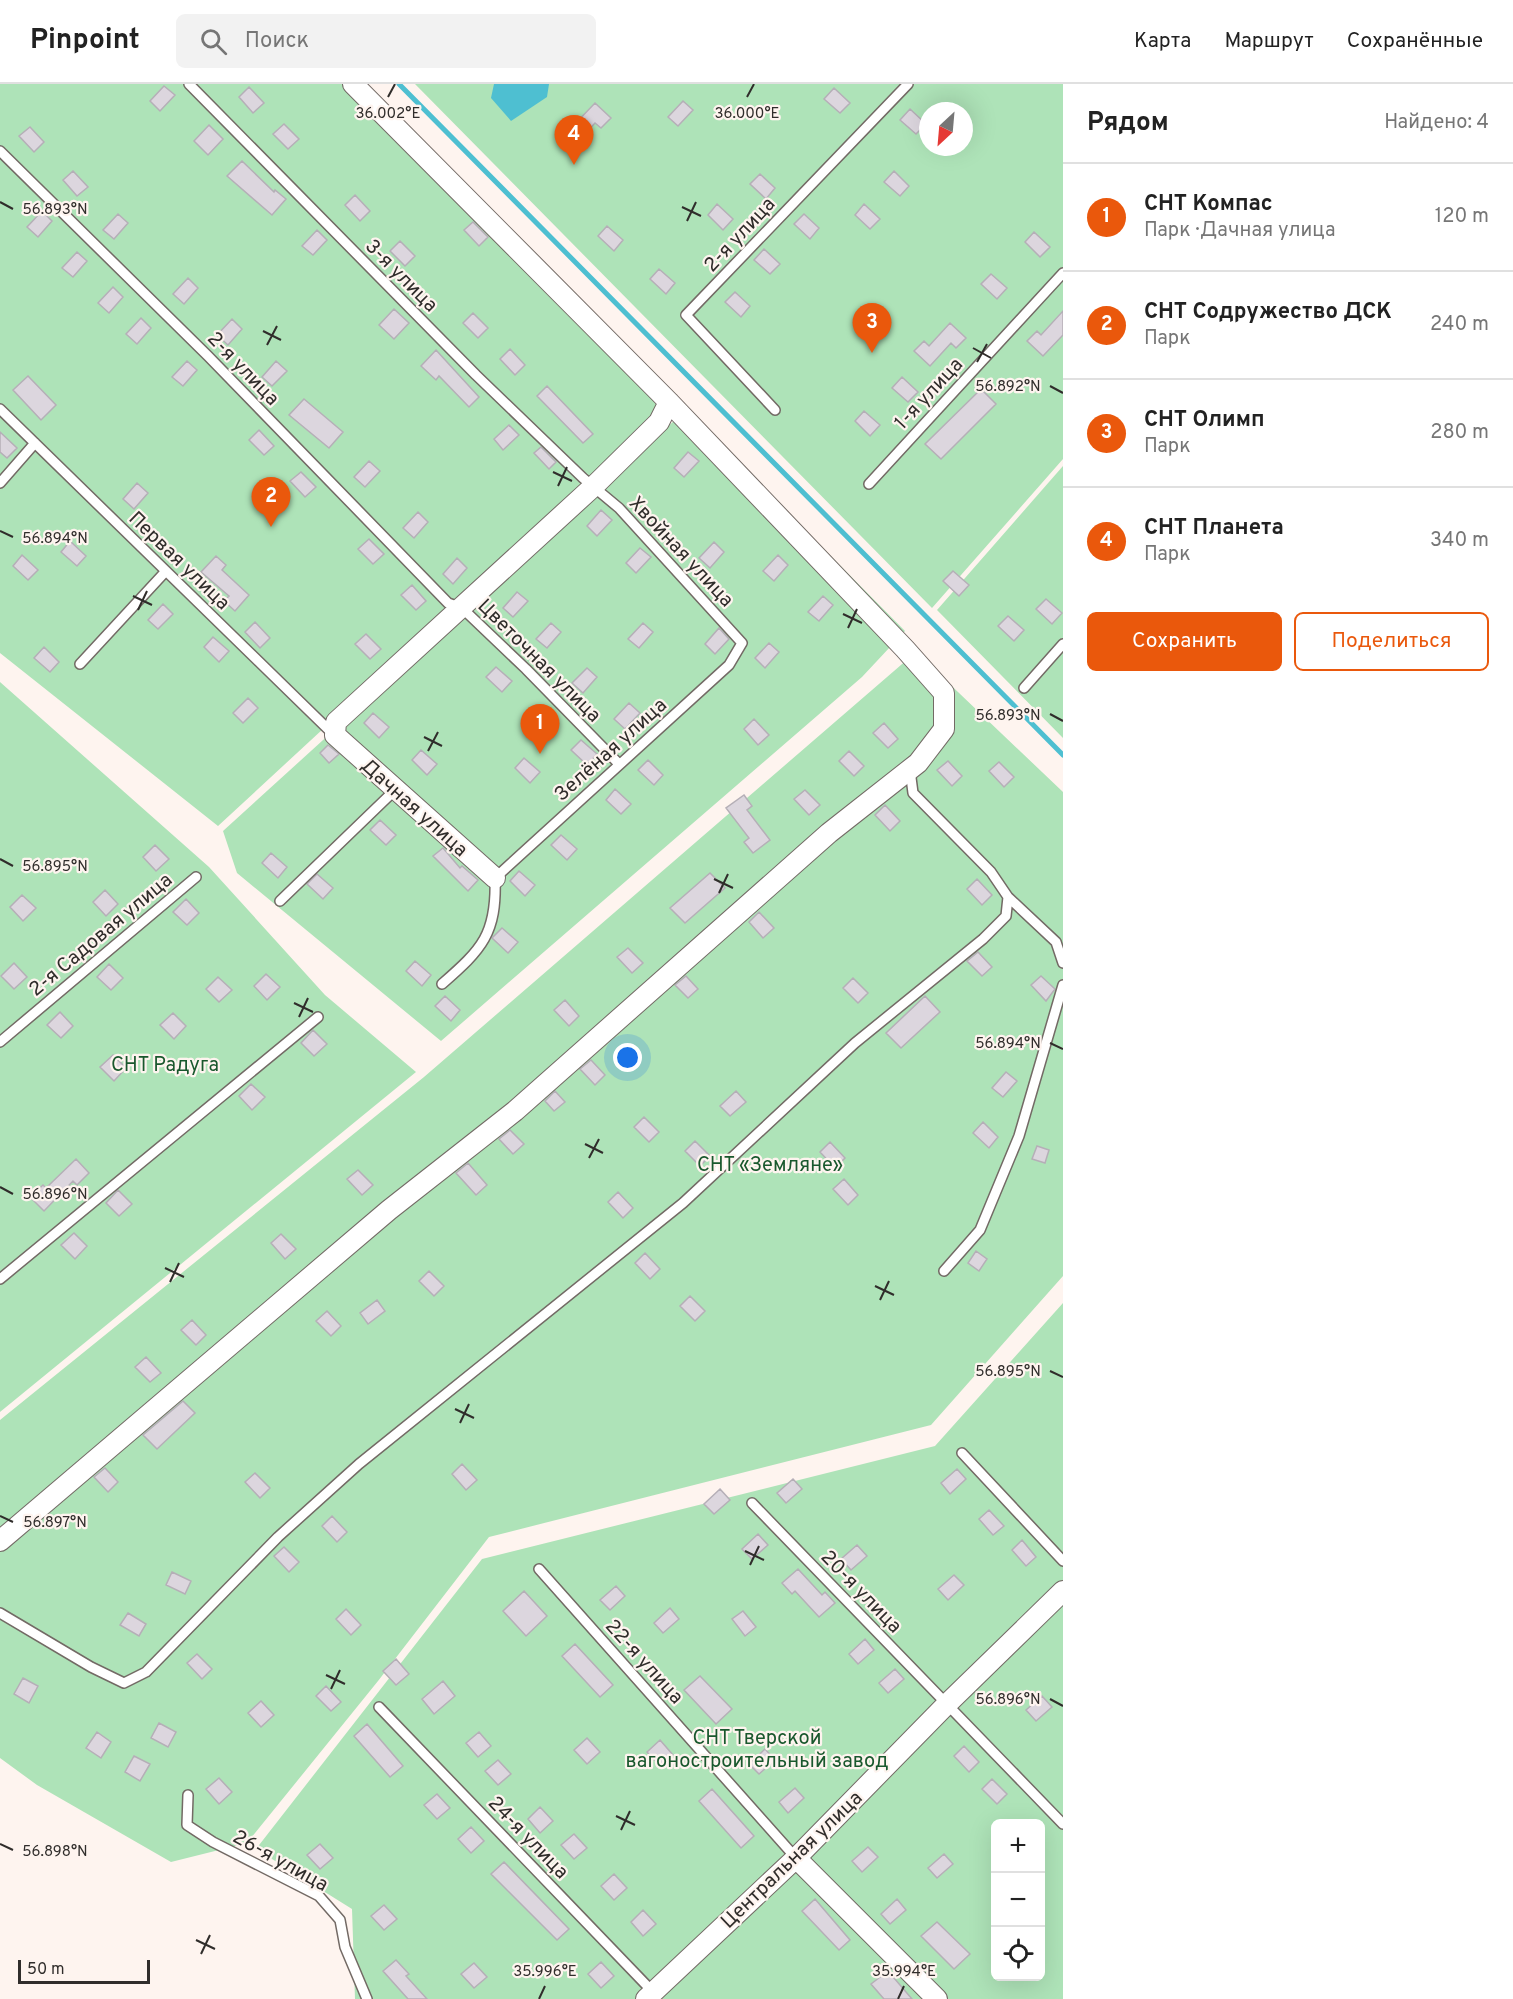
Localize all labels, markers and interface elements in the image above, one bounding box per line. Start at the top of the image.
search box [176,14,596,68]
text: Pinpoint [30,23,140,59]
icon: search [197,25,230,58]
text: Поиск [245,28,309,55]
text: Карта [1134,28,1191,55]
text: Маршрут [1224,28,1314,55]
text: Сохранённые [1347,28,1483,55]
north arrow [919,102,973,156]
text: 36.002°E [356,105,420,124]
text: 36.000°E [714,105,780,124]
text: Рядом [1087,107,1169,140]
text: Найдено: 4 [1384,110,1489,136]
pin: 4 [554,116,594,165]
text: СНТ Компас [1144,191,1273,218]
street label: 2-я улица [699,192,782,278]
text: 56.893°N [22,201,88,220]
text: 1 [1103,204,1111,230]
text: 120 m [1435,204,1489,230]
text: Парк · Дачная улица [1144,218,1336,244]
street label: 3-я улица [358,234,443,319]
text: СНТ Содружество ДСК [1144,299,1392,326]
pin: 3 [852,304,892,353]
text: 2 [1100,312,1113,338]
text: 240 m [1430,312,1489,338]
text: Парк [1144,326,1191,352]
street label: 2-я улица [201,327,284,412]
street label: 1-я улица [889,353,970,436]
text: 56.892°N [975,378,1041,397]
text: СНТ Олимп [1144,407,1264,434]
text: 3 [1101,420,1113,446]
text: 280 m [1430,420,1489,446]
text: Парк [1144,434,1191,460]
pin: 2 [252,478,290,527]
street label: Хвойная улица [622,491,739,613]
street label: Первая улица [122,506,235,616]
text: СНТ Планета [1144,515,1284,542]
text: 4 [1100,528,1113,554]
text: 340 m [1430,528,1489,554]
text: 56.894°N [22,530,88,549]
text: Парк [1144,542,1191,568]
street label: Цветочная улица [471,594,606,729]
button: Сохранить [1087,612,1282,671]
button: Поделиться [1294,612,1489,671]
street label: Зелёная улица [550,693,673,808]
pin: 1 [520,704,560,754]
text: 56.893°N [975,707,1041,726]
street label: Дачная улица [355,754,473,863]
text: 56.895°N [22,858,88,877]
street label: 2-я Садовая улица [24,868,178,1003]
text: 56.894°N [975,1035,1041,1054]
your location [613,1043,642,1072]
park label: СНТ Радуга [111,1053,219,1079]
park label: СНТ «Земляне» [697,1153,843,1179]
text: 56.896°N [22,1186,88,1205]
text: 56.895°N [975,1363,1041,1382]
text: 56.897°N [23,1514,87,1533]
street label: 20-я улица [814,1545,907,1640]
street label: 22-я улица [598,1614,689,1710]
text: 56.896°N [975,1691,1041,1710]
park label: СНТ Тверской вагоностроительный завод [625,1726,889,1775]
street label: Центральная улица [716,1786,869,1935]
street label: 24-я улица [482,1791,574,1885]
map controls [991,1819,1045,1981]
button: + [991,1819,1045,1873]
street label: 26-я улица [228,1825,332,1899]
text: 56.898°N [22,1843,88,1862]
button: − [991,1873,1045,1927]
button: locate [991,1927,1045,1981]
scale bar [18,1957,150,1984]
text: 50 m [27,1960,65,1980]
text: 35.996°E [513,1963,577,1982]
text: 35.994°E [872,1963,936,1982]

